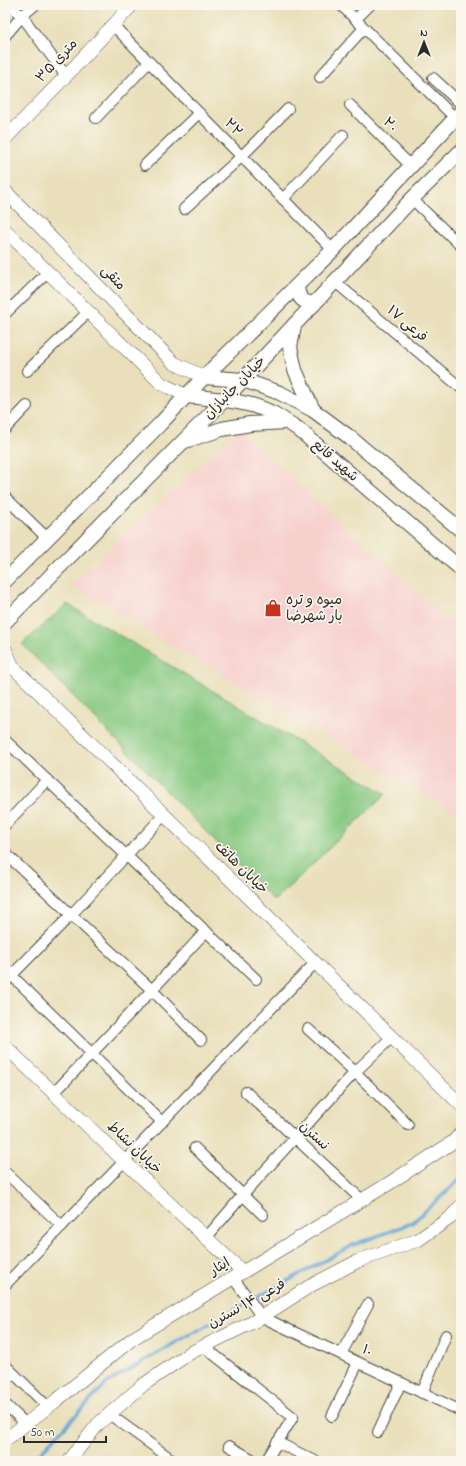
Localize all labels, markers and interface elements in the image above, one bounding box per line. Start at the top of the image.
north arrow [404,22,444,62]
text: N [420,25,428,41]
street label: ۳۵ متری [31,34,83,88]
street label: ۲۰ [378,113,402,137]
street label: ۲۲ [219,114,247,142]
street label: متقی [96,261,130,295]
street label: فرعی ۱۷ [382,301,432,347]
street label: خیابان جانبازان [199,351,271,425]
street label: شهید قانع [307,435,363,487]
place label: میوه و تره بار شهرضا [286,590,342,627]
shop icon: میوه و تره بار شهرضا [263,598,283,618]
street label: خیابان هاتف [209,837,273,899]
street label: نسترن [294,1116,334,1156]
street label: خیابان نشاط [102,1117,166,1179]
street label: ایثار [205,1253,234,1282]
street label: فرعی ۱۴ نسترن [204,1274,290,1334]
street label: ۱۰ [358,1339,376,1363]
scale bar [24,1418,106,1444]
text: 50 m [30,1424,54,1442]

